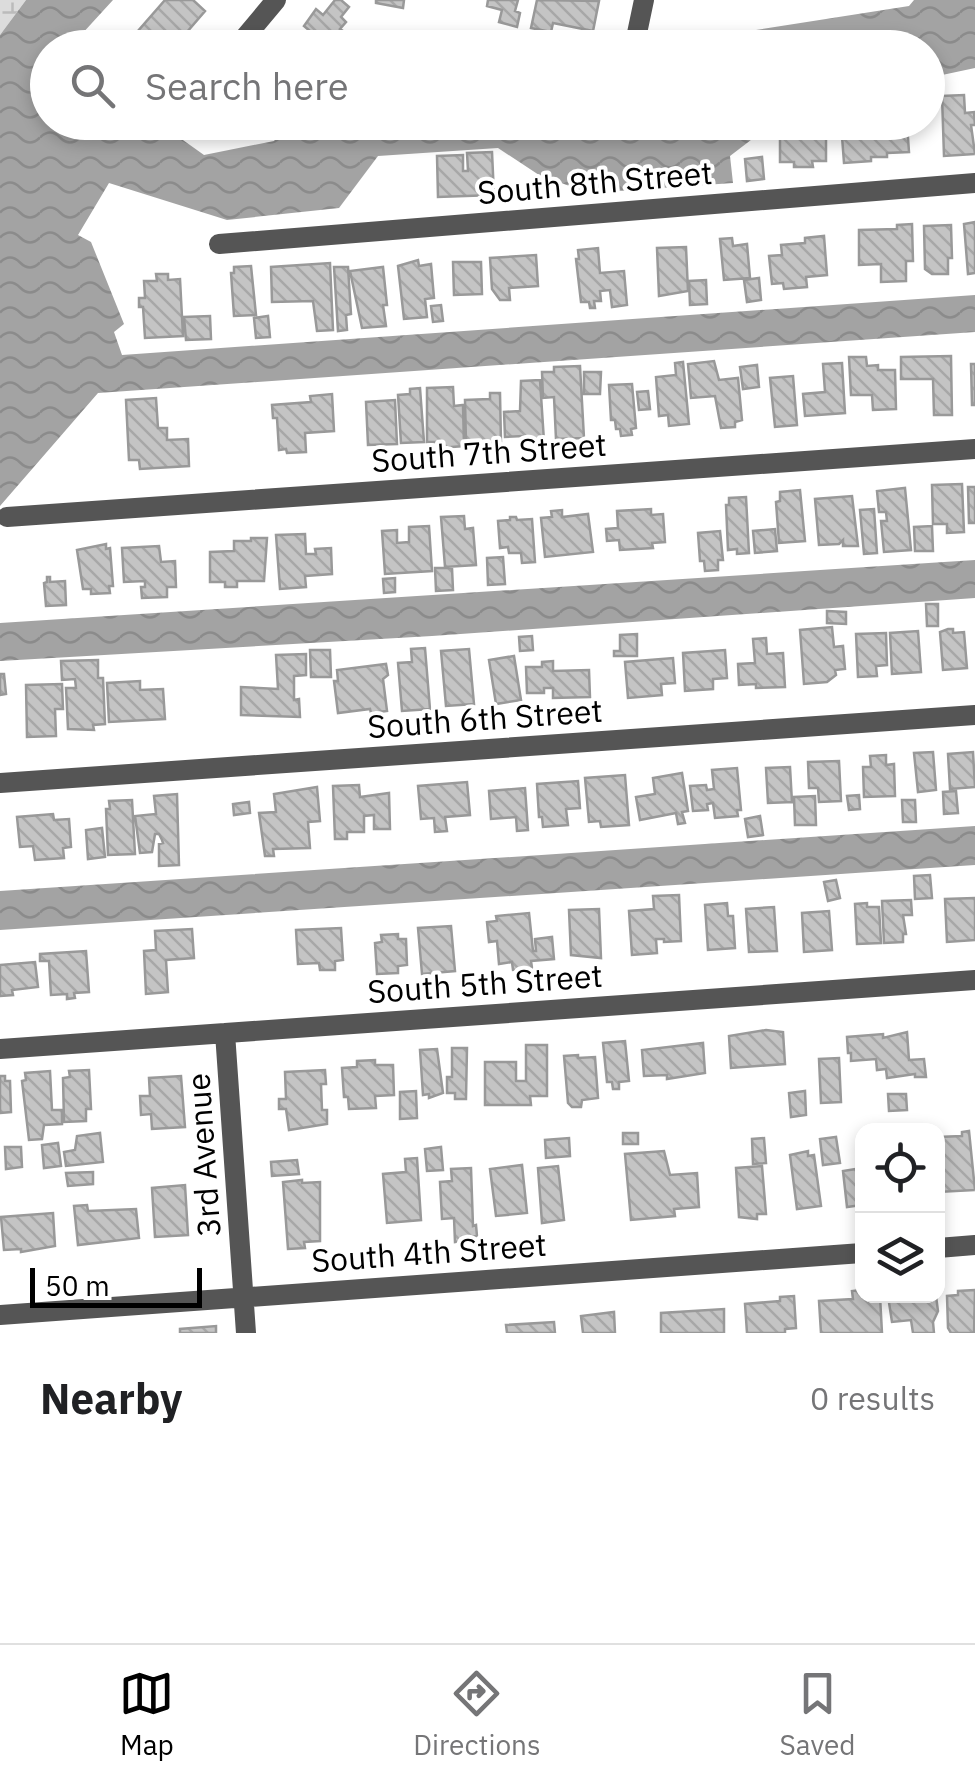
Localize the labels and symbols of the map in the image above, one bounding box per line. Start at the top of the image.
street label: South 8th Street [476,151,714,213]
street label: South 7th Street [370,423,608,481]
street label: South 6th Street [366,689,604,747]
street label: South 5th Street [366,954,604,1012]
street label: 3rd Avenue [176,1072,230,1238]
street label: South 4th Street [310,1223,548,1281]
scale bar [30,1263,202,1308]

